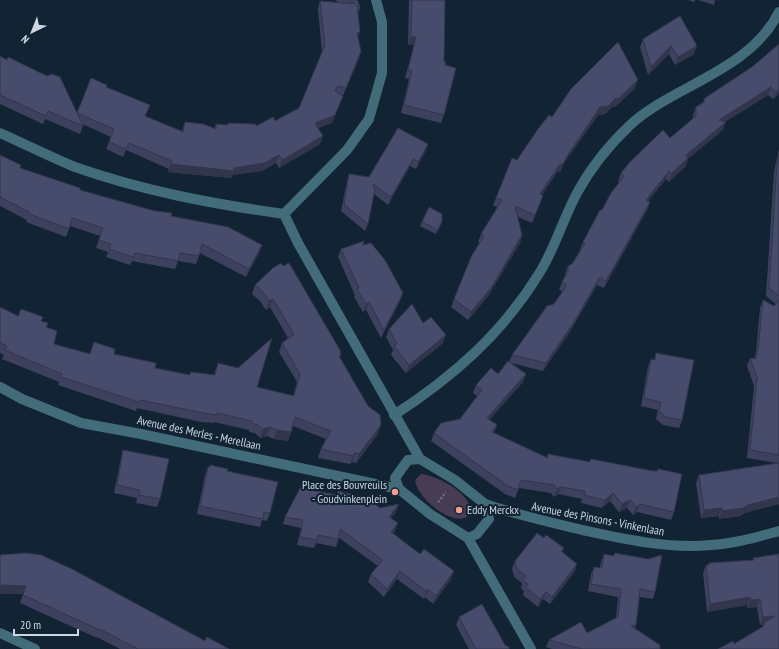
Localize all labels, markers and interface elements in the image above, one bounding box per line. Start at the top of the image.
north arrow [12,12,52,52]
text: N [18,32,32,46]
street label: Avenue des Merles - Merellaan [136,412,262,453]
place label: Place des Bouvreuils - Goudvinkenplein [302,477,387,506]
marker: Place des Bouvreuils - Goudvinkenplein [390,487,400,497]
street label: Avenue des Pinsons - Vinkenlaan [531,498,666,539]
place label: Eddy Merckx [467,502,519,517]
marker: Eddy Merckx [454,505,464,515]
scale bar [14,611,78,637]
text: 20 m [20,617,41,632]

